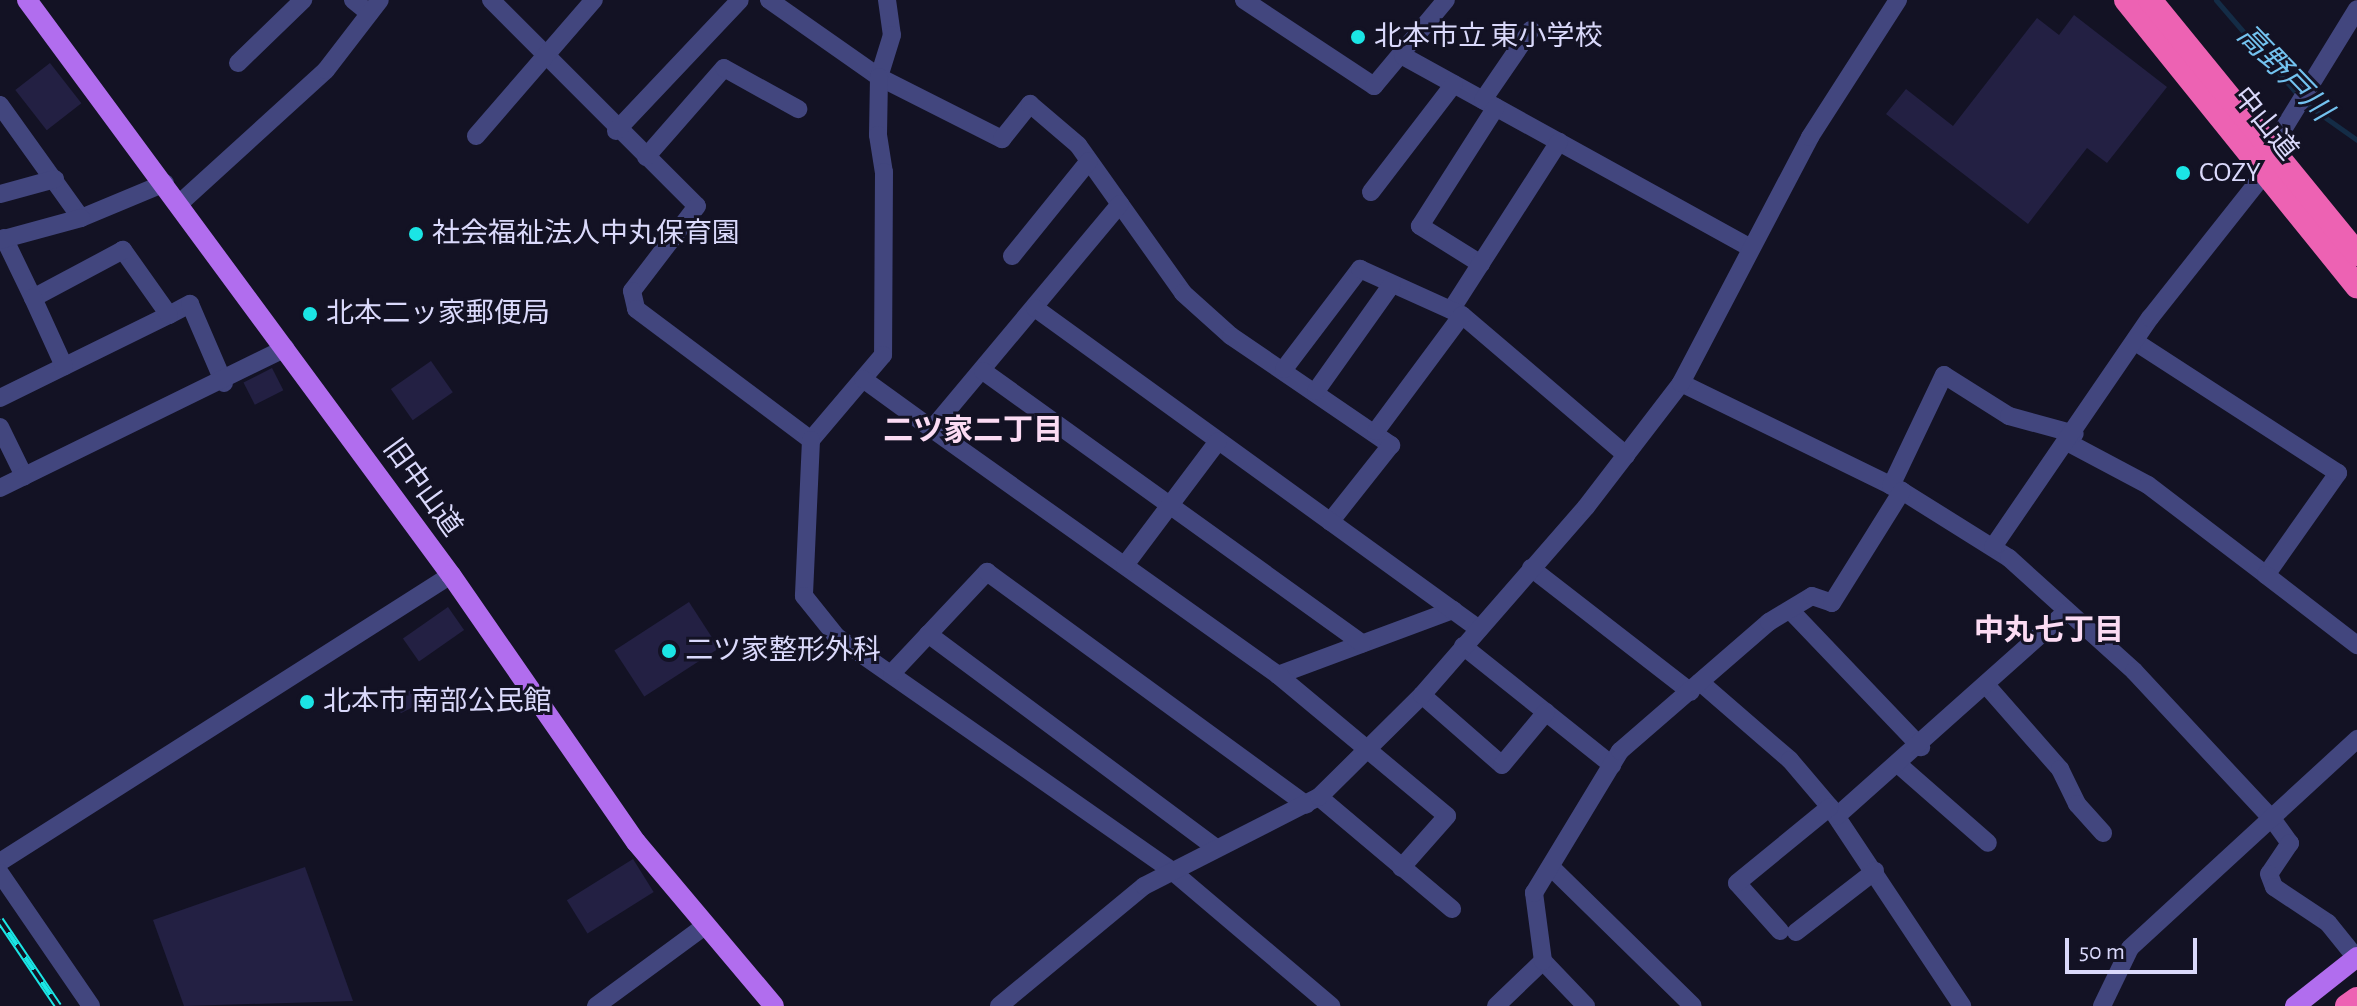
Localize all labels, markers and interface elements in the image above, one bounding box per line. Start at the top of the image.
water label: 高野戸川 [2229,17,2339,129]
place label: 北本市立 東小学校 [1374,20,1603,54]
marker: 北本市立 東小学校 [1349,28,1367,46]
street label: 中山道 [2226,81,2304,167]
place label: COZY [2199,156,2261,190]
marker: COZY [2174,164,2192,182]
place label: 社会福祉法人中丸保育園 [432,217,740,251]
marker: 社会福祉法人中丸保育園 [407,225,425,243]
place label: 北本二ッ家郵便局 [326,297,550,331]
marker: 北本二ッ家郵便局 [301,305,319,323]
district label: 二ツ家二丁目 [883,413,1063,449]
street label: 旧中山道 [375,433,469,543]
district label: 中丸七丁目 [1974,613,2124,649]
place label: 二ツ家整形外科 [685,634,881,668]
marker: 二ツ家整形外科 [660,642,678,660]
place label: 北本市 南部公民館 [323,685,552,719]
marker: 北本市 南部公民館 [298,693,316,711]
scale bar [2069,922,2201,972]
text: 50 m [2079,940,2125,964]

